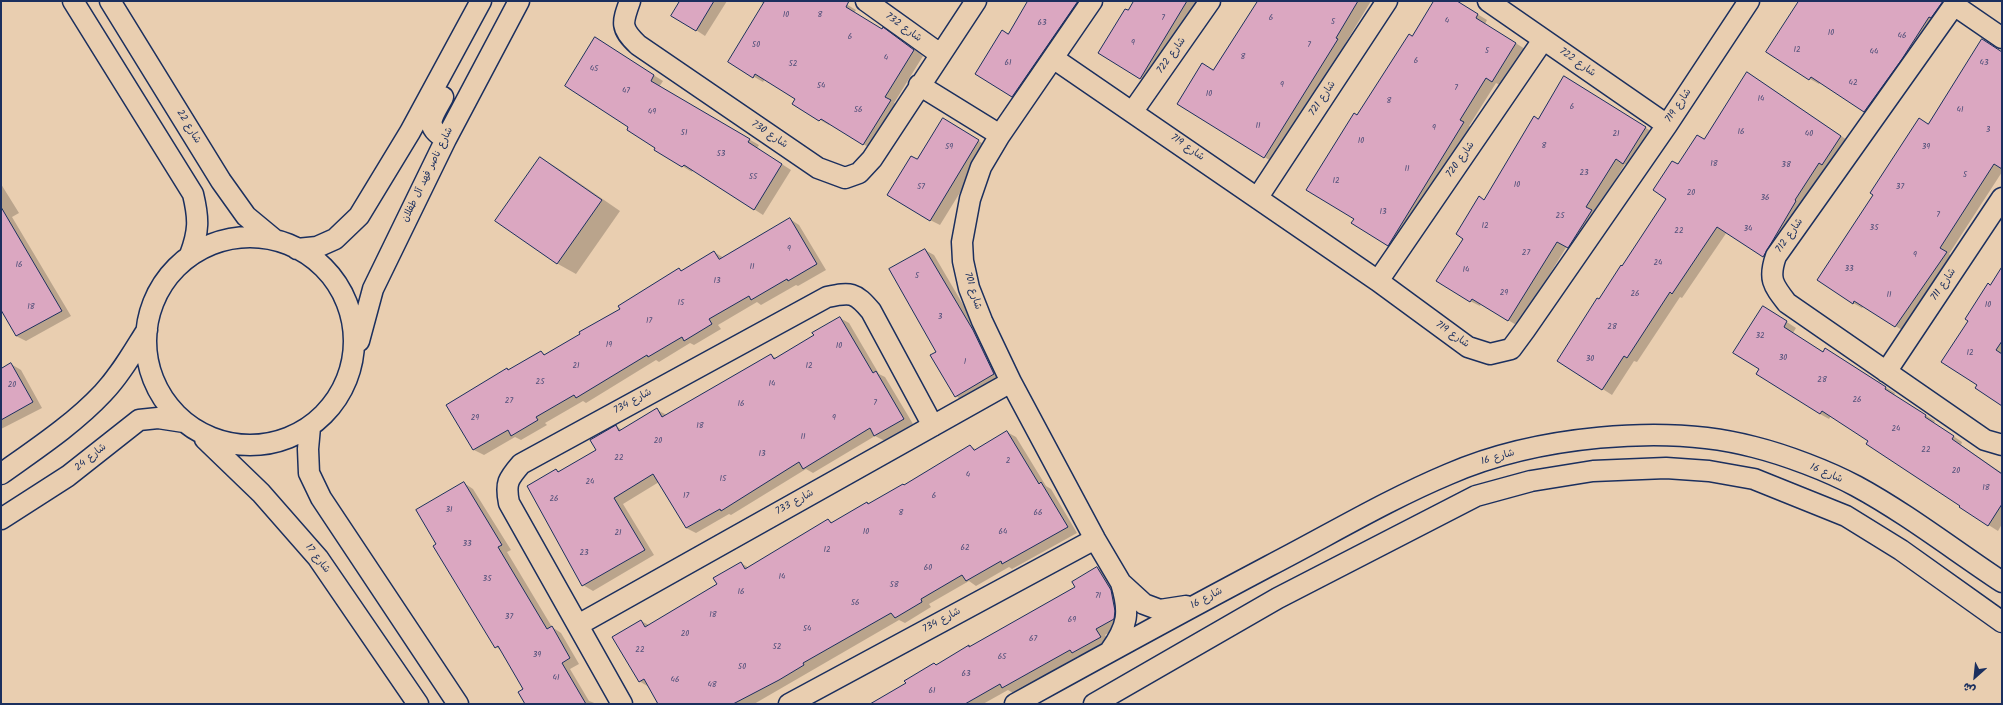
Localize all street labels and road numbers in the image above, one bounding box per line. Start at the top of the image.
street label: شارع 732 [883,11,923,45]
street label: شارع 722 [1155,35,1189,77]
street label: شارع 722 [1556,46,1598,80]
street label: شارع 721 [1307,79,1339,119]
street label: شارع 719 [1663,87,1695,125]
street label: شارع 22 [173,108,203,146]
street label: شارع 730 [749,119,789,151]
street label: شارع ناصر فهد آل طفلان [400,126,456,224]
street label: شارع 719 [1168,132,1206,164]
street label: شارع 720 [1444,140,1478,180]
street label: شارع 712 [1774,216,1806,256]
street label: شارع 711 [1929,266,1959,304]
street label: شارع 701 [961,271,983,311]
street label: شارع 719 [1433,319,1471,351]
street label: شارع 734 [612,387,654,417]
street label: شارع 24 [73,442,109,474]
street label: شارع 16 [1480,447,1516,469]
street label: شارع 16 [1808,462,1844,486]
street label: شارع 733 [774,488,816,518]
street label: شارع 17 [302,542,332,576]
street label: شارع 16 [1189,586,1225,612]
street label: شارع 734 [921,606,963,636]

